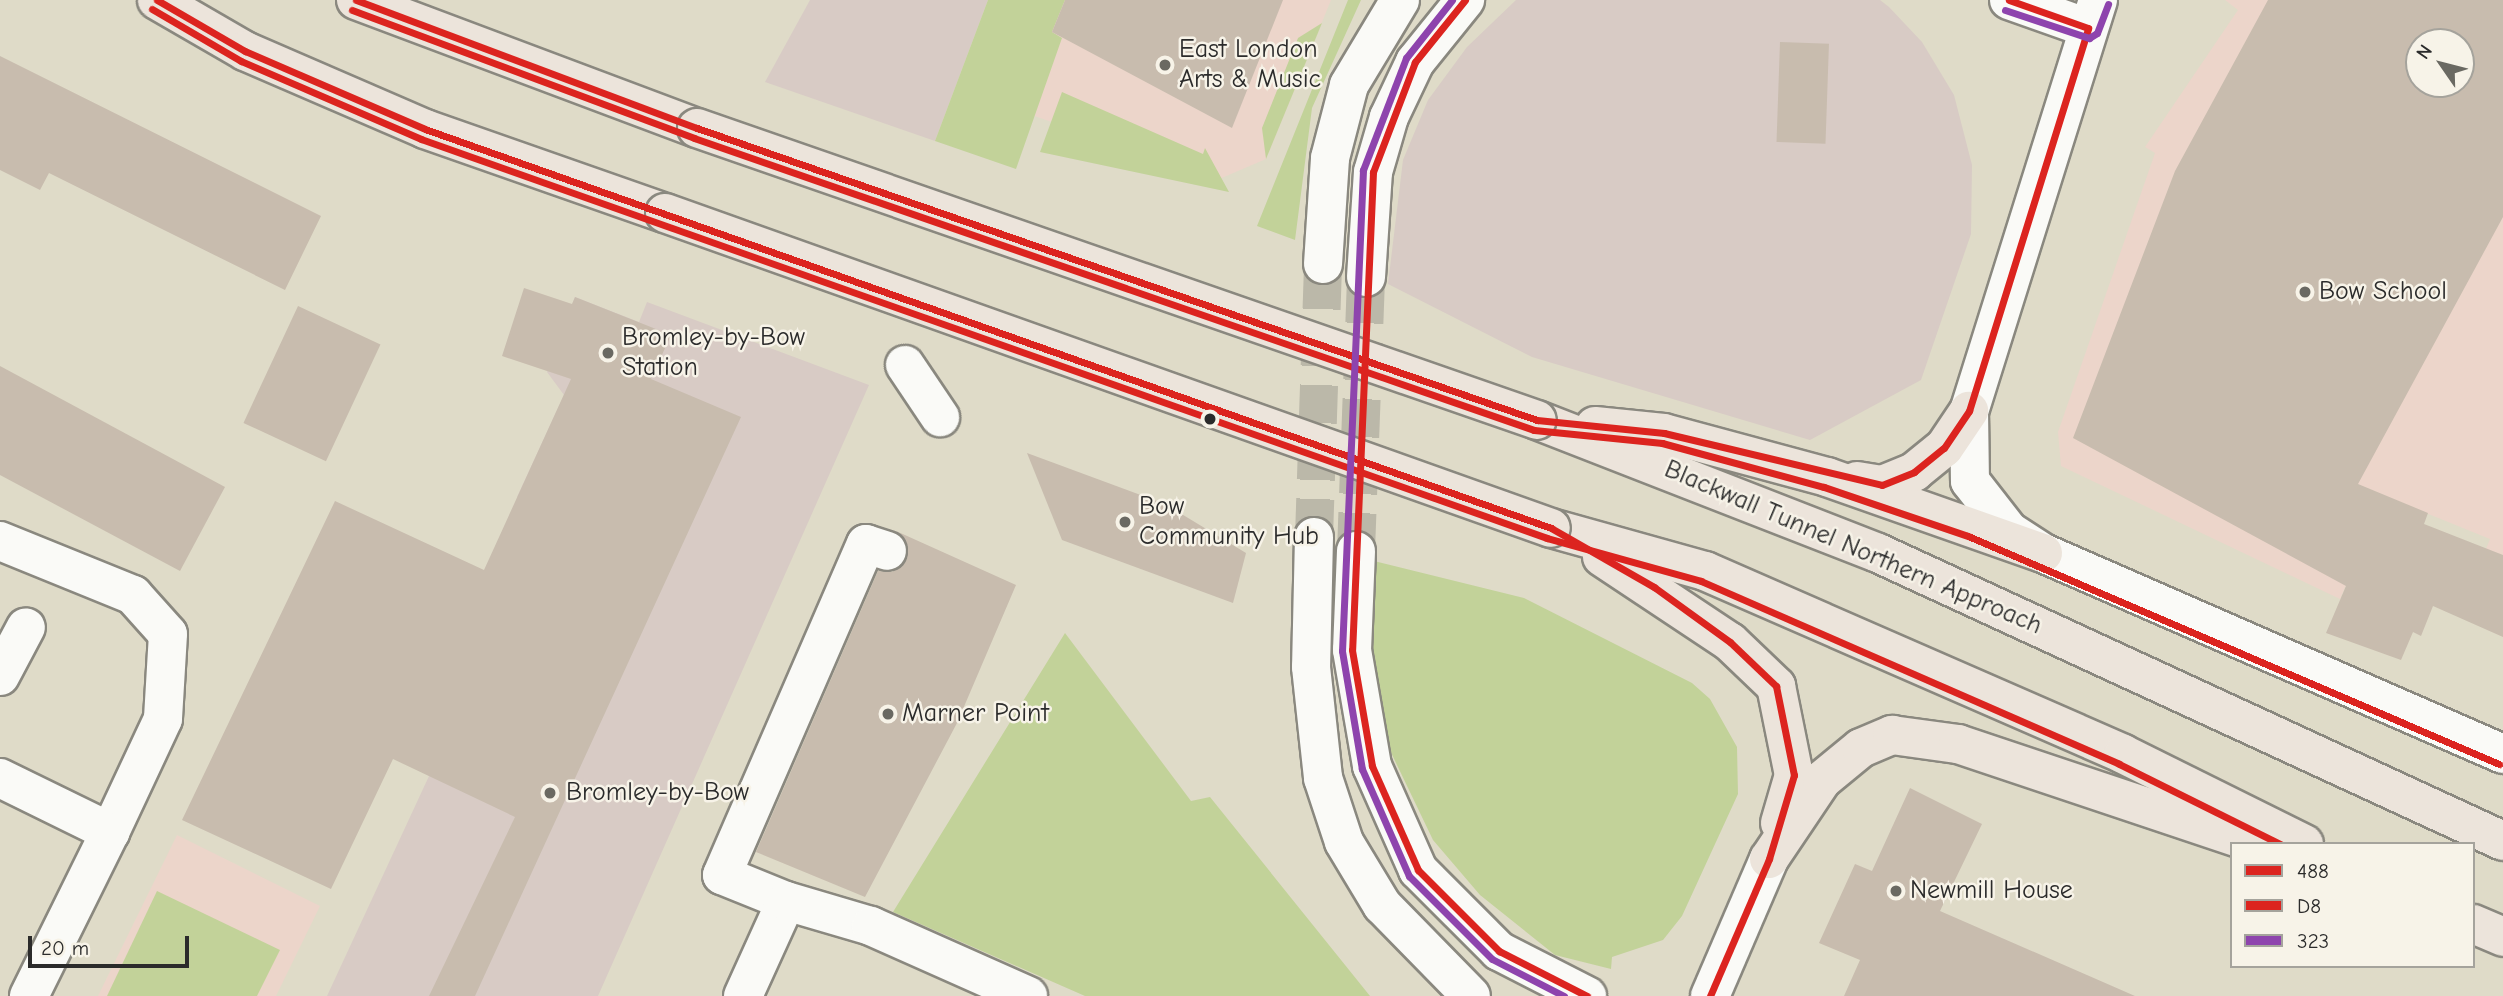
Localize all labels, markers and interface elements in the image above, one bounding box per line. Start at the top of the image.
north arrow [2405,28,2475,98]
place label: East London Arts & Music [1179,34,1321,96]
text: N [2412,41,2437,63]
marker: East London Arts & Music [1157,57,1173,73]
place label: Bow School [2319,276,2447,308]
marker: Bow School [2297,284,2313,300]
place label: Bromley-by-Bow Station [622,322,805,384]
marker: Bromley-by-Bow Station [600,345,616,361]
unlabelled marker [1203,412,1217,426]
street label: Blackwall Tunnel Northern Approach [1660,454,2046,642]
place label: Bow Community Hub [1139,491,1319,552]
marker: Bow Community Hub [1117,514,1133,530]
place label: Marner Point [902,698,1049,730]
marker: Marner Point [880,706,896,722]
place label: Bromley-by-Bow [566,777,749,809]
marker: Bromley-by-Bow [540,783,560,803]
legend [2230,842,2475,968]
text: 488 [2297,859,2329,883]
place label: Newmill House [1910,875,2073,907]
marker: Newmill House [1888,883,1904,899]
text: D8 [2297,894,2321,918]
scale bar [32,922,192,966]
text: 323 [2297,929,2329,953]
text: 20 m [41,936,89,960]

